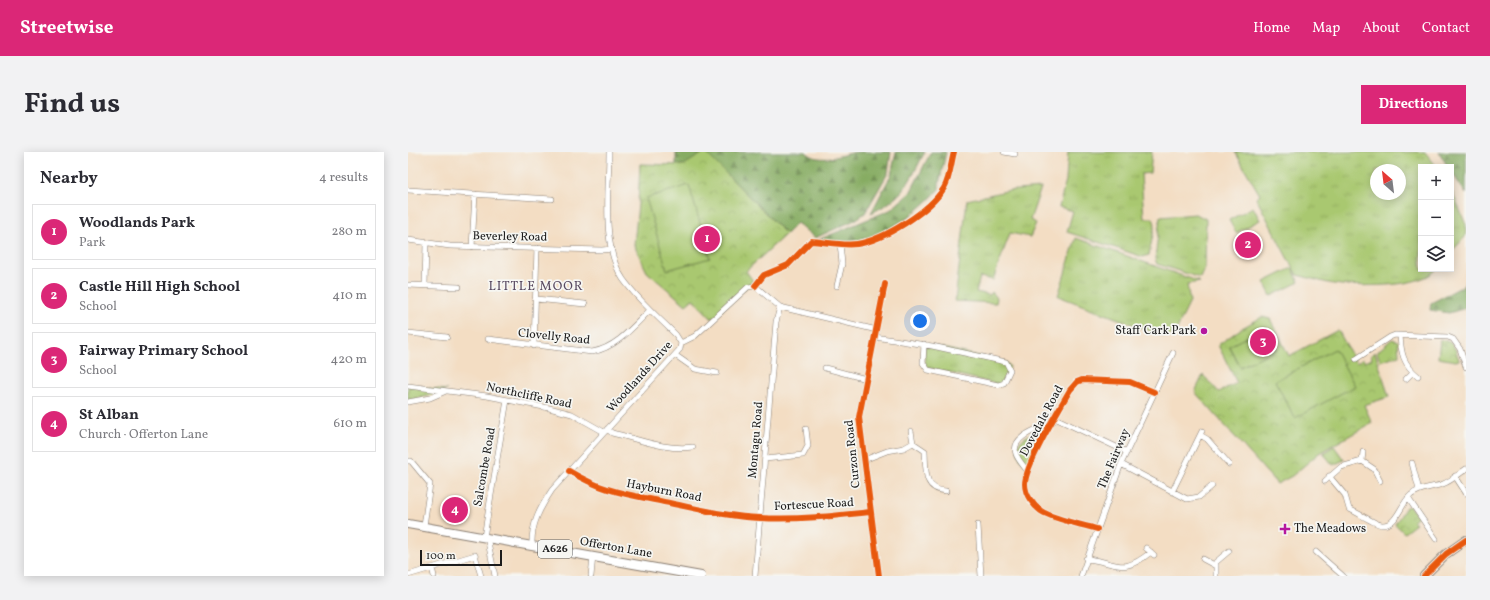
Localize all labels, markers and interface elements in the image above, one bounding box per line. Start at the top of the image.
text: Streetwise [20,15,113,41]
text: Home [1253,19,1290,38]
text: Map [1312,19,1340,38]
text: About [1362,19,1400,38]
text: Contact [1422,19,1470,38]
text: Find us [24,85,120,124]
button: Directions [1361,85,1466,124]
north arrow [1370,164,1406,200]
map controls [1418,164,1454,272]
button: + [1418,164,1454,200]
text: Nearby [40,167,98,190]
text: 4 results [319,169,368,187]
button: − [1418,200,1454,236]
text: Woodlands Park [79,213,195,234]
text: 1 [51,223,57,241]
text: 280 m [331,223,367,241]
pin: 1 [694,224,720,254]
street label: Beverley Road [472,228,548,246]
pin: 2 [1235,230,1261,260]
text: Park [79,234,106,252]
button: layers [1418,236,1454,272]
text: Castle Hill High School [79,277,240,298]
district label: LITTLE MOOR [488,278,584,296]
text: 2 [51,287,57,305]
text: 410 m [332,287,367,305]
text: School [79,298,117,316]
your location [910,311,930,331]
place label: Staff Cark Park [1115,323,1196,339]
street label: Clovelly Road [517,325,591,349]
marker: Staff Cark Park [1199,326,1209,336]
pin: 3 [1250,327,1276,357]
street label: Woodlands Drive [604,338,677,416]
text: Fairway Primary School [79,341,248,362]
text: 3 [51,351,57,369]
text: 420 m [330,351,367,369]
text: School [79,362,117,380]
street label: Northcliffe Road [485,379,573,413]
street label: Dovedale Road [1017,382,1068,459]
street label: Montagu Road [745,401,767,479]
text: St Alban [79,405,139,426]
text: 4 [50,415,58,433]
text: 610 m [333,415,367,433]
street label: Curzon Road [841,419,865,489]
text: Church · Offerton Lane [79,426,208,444]
street label: Salcombe Road [470,426,500,508]
street label: The Fairway [1094,426,1134,492]
street label: Hayburn Road [625,476,703,506]
pin: 4 [442,495,468,525]
street label: Fortescue Road [774,495,854,515]
place label: The Meadows [1294,521,1366,537]
marker: The Meadows [1279,523,1291,535]
street label: Offerton Lane [579,534,654,562]
road number: A626 [538,540,572,558]
scale bar [420,548,502,567]
text: 100 m [426,549,456,564]

